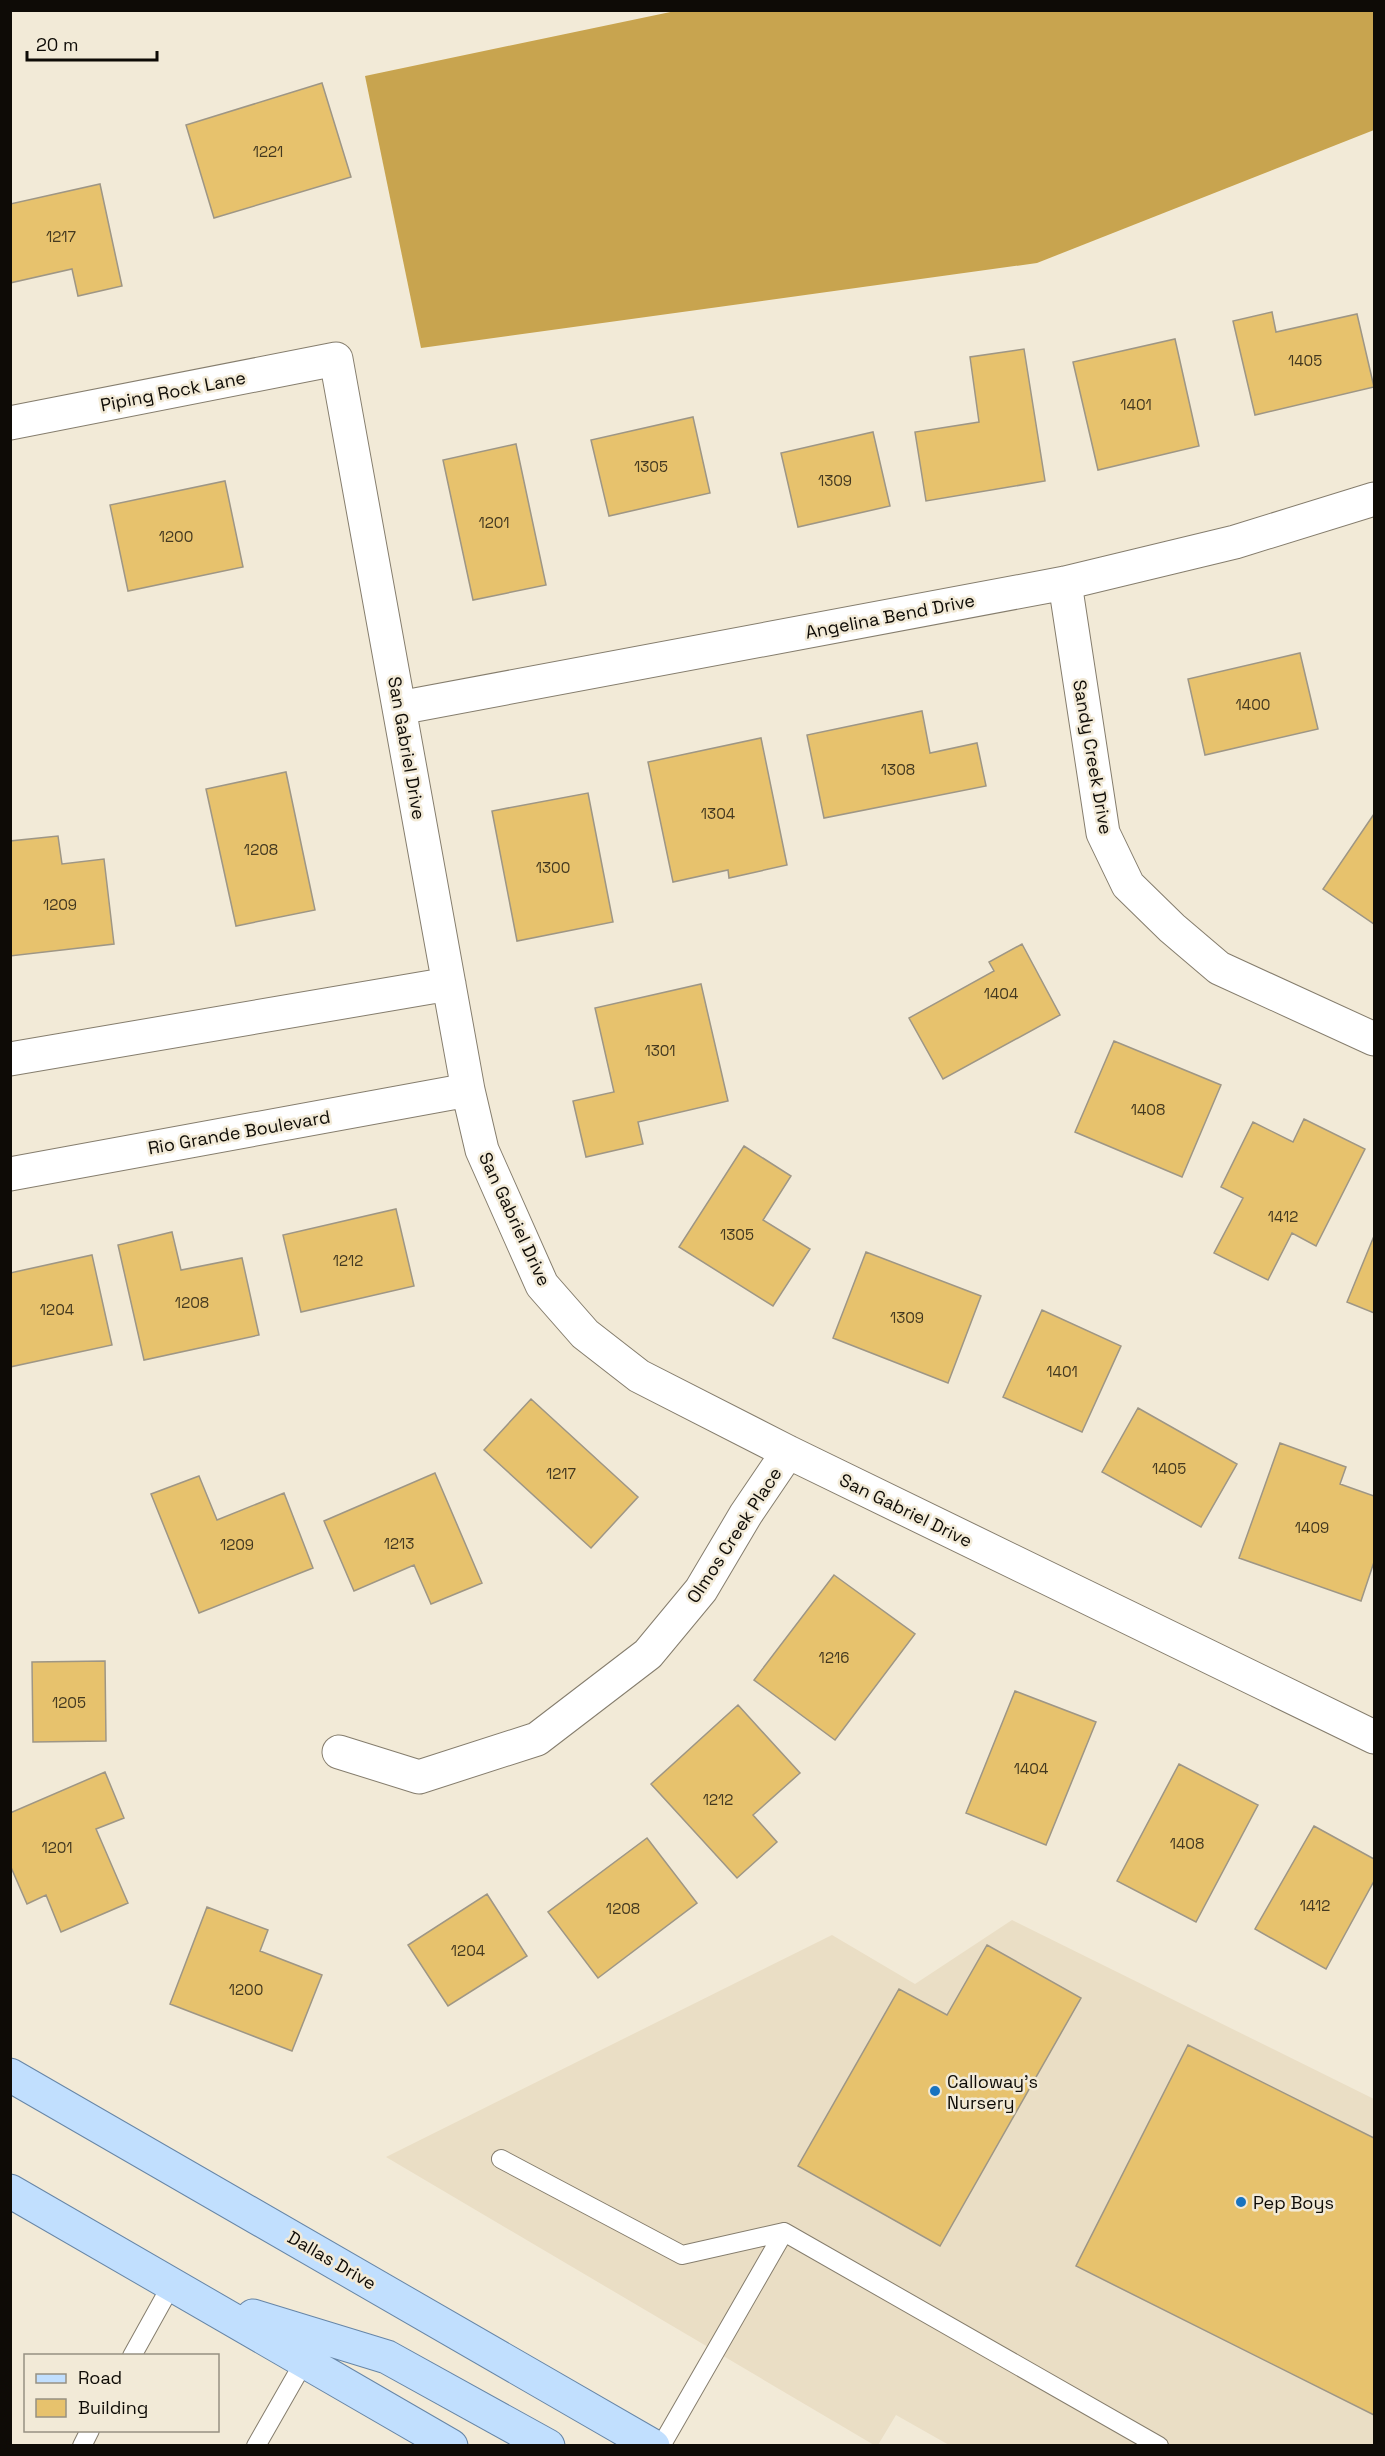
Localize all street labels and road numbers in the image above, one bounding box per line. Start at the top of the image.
street label: Piping Rock Lane [98,366,248,416]
street label: Angelina Bend Drive [803,588,977,644]
street label: San Gabriel Drive [383,675,431,821]
street label: Sandy Creek Drive [1068,678,1118,836]
street label: Rio Grande Boulevard [146,1105,332,1159]
street label: San Gabriel Drive [474,1148,556,1290]
street label: Olmos Creek Place [681,1463,787,1607]
street label: San Gabriel Drive [836,1468,976,1552]
street label: Dallas Drive [284,2225,380,2295]

